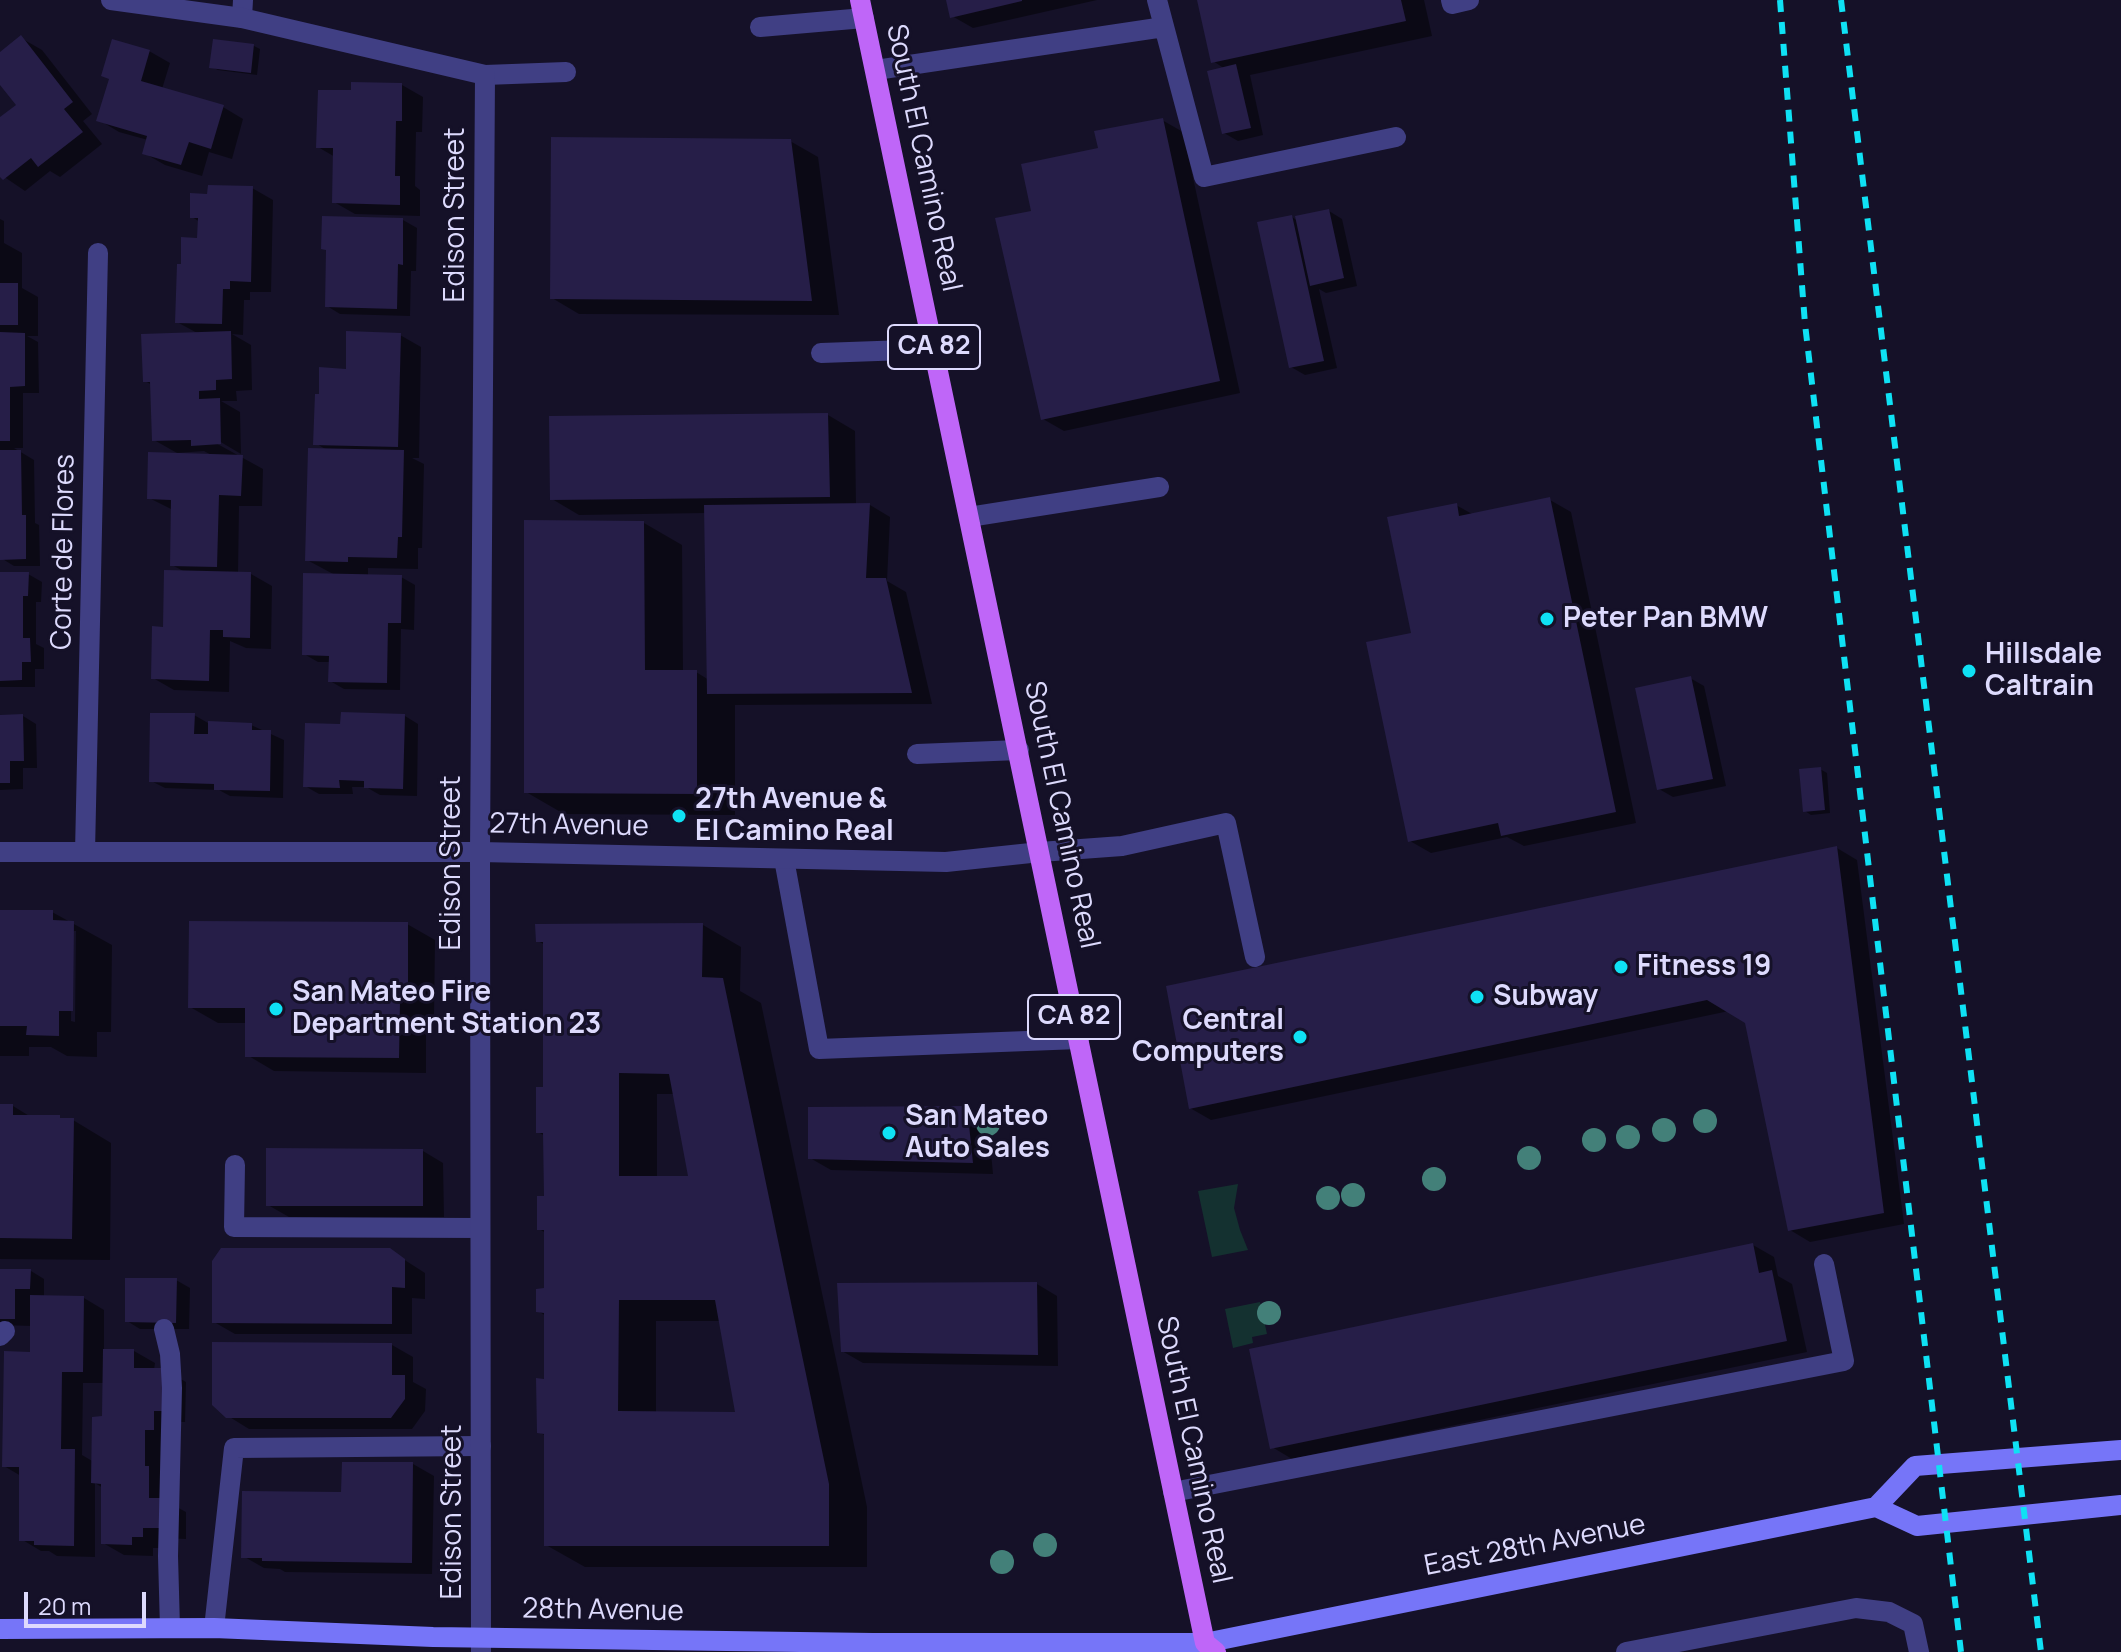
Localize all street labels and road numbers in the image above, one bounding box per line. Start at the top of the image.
street label: South El Camino Real [878,21,968,295]
street label: Edison Street [439,128,473,302]
road number: CA 82 [888,325,980,369]
street label: Corte de Flores [45,454,83,650]
street label: South El Camino Real [1016,678,1106,952]
street label: Edison Street [435,776,469,950]
street label: 27th Avenue [489,808,649,844]
road number: CA 82 [1028,995,1120,1039]
street label: South El Camino Real [1148,1313,1238,1587]
street label: Edison Street [436,1425,470,1599]
street label: East 28th Avenue [1422,1508,1648,1584]
street label: 28th Avenue [522,1593,684,1629]

